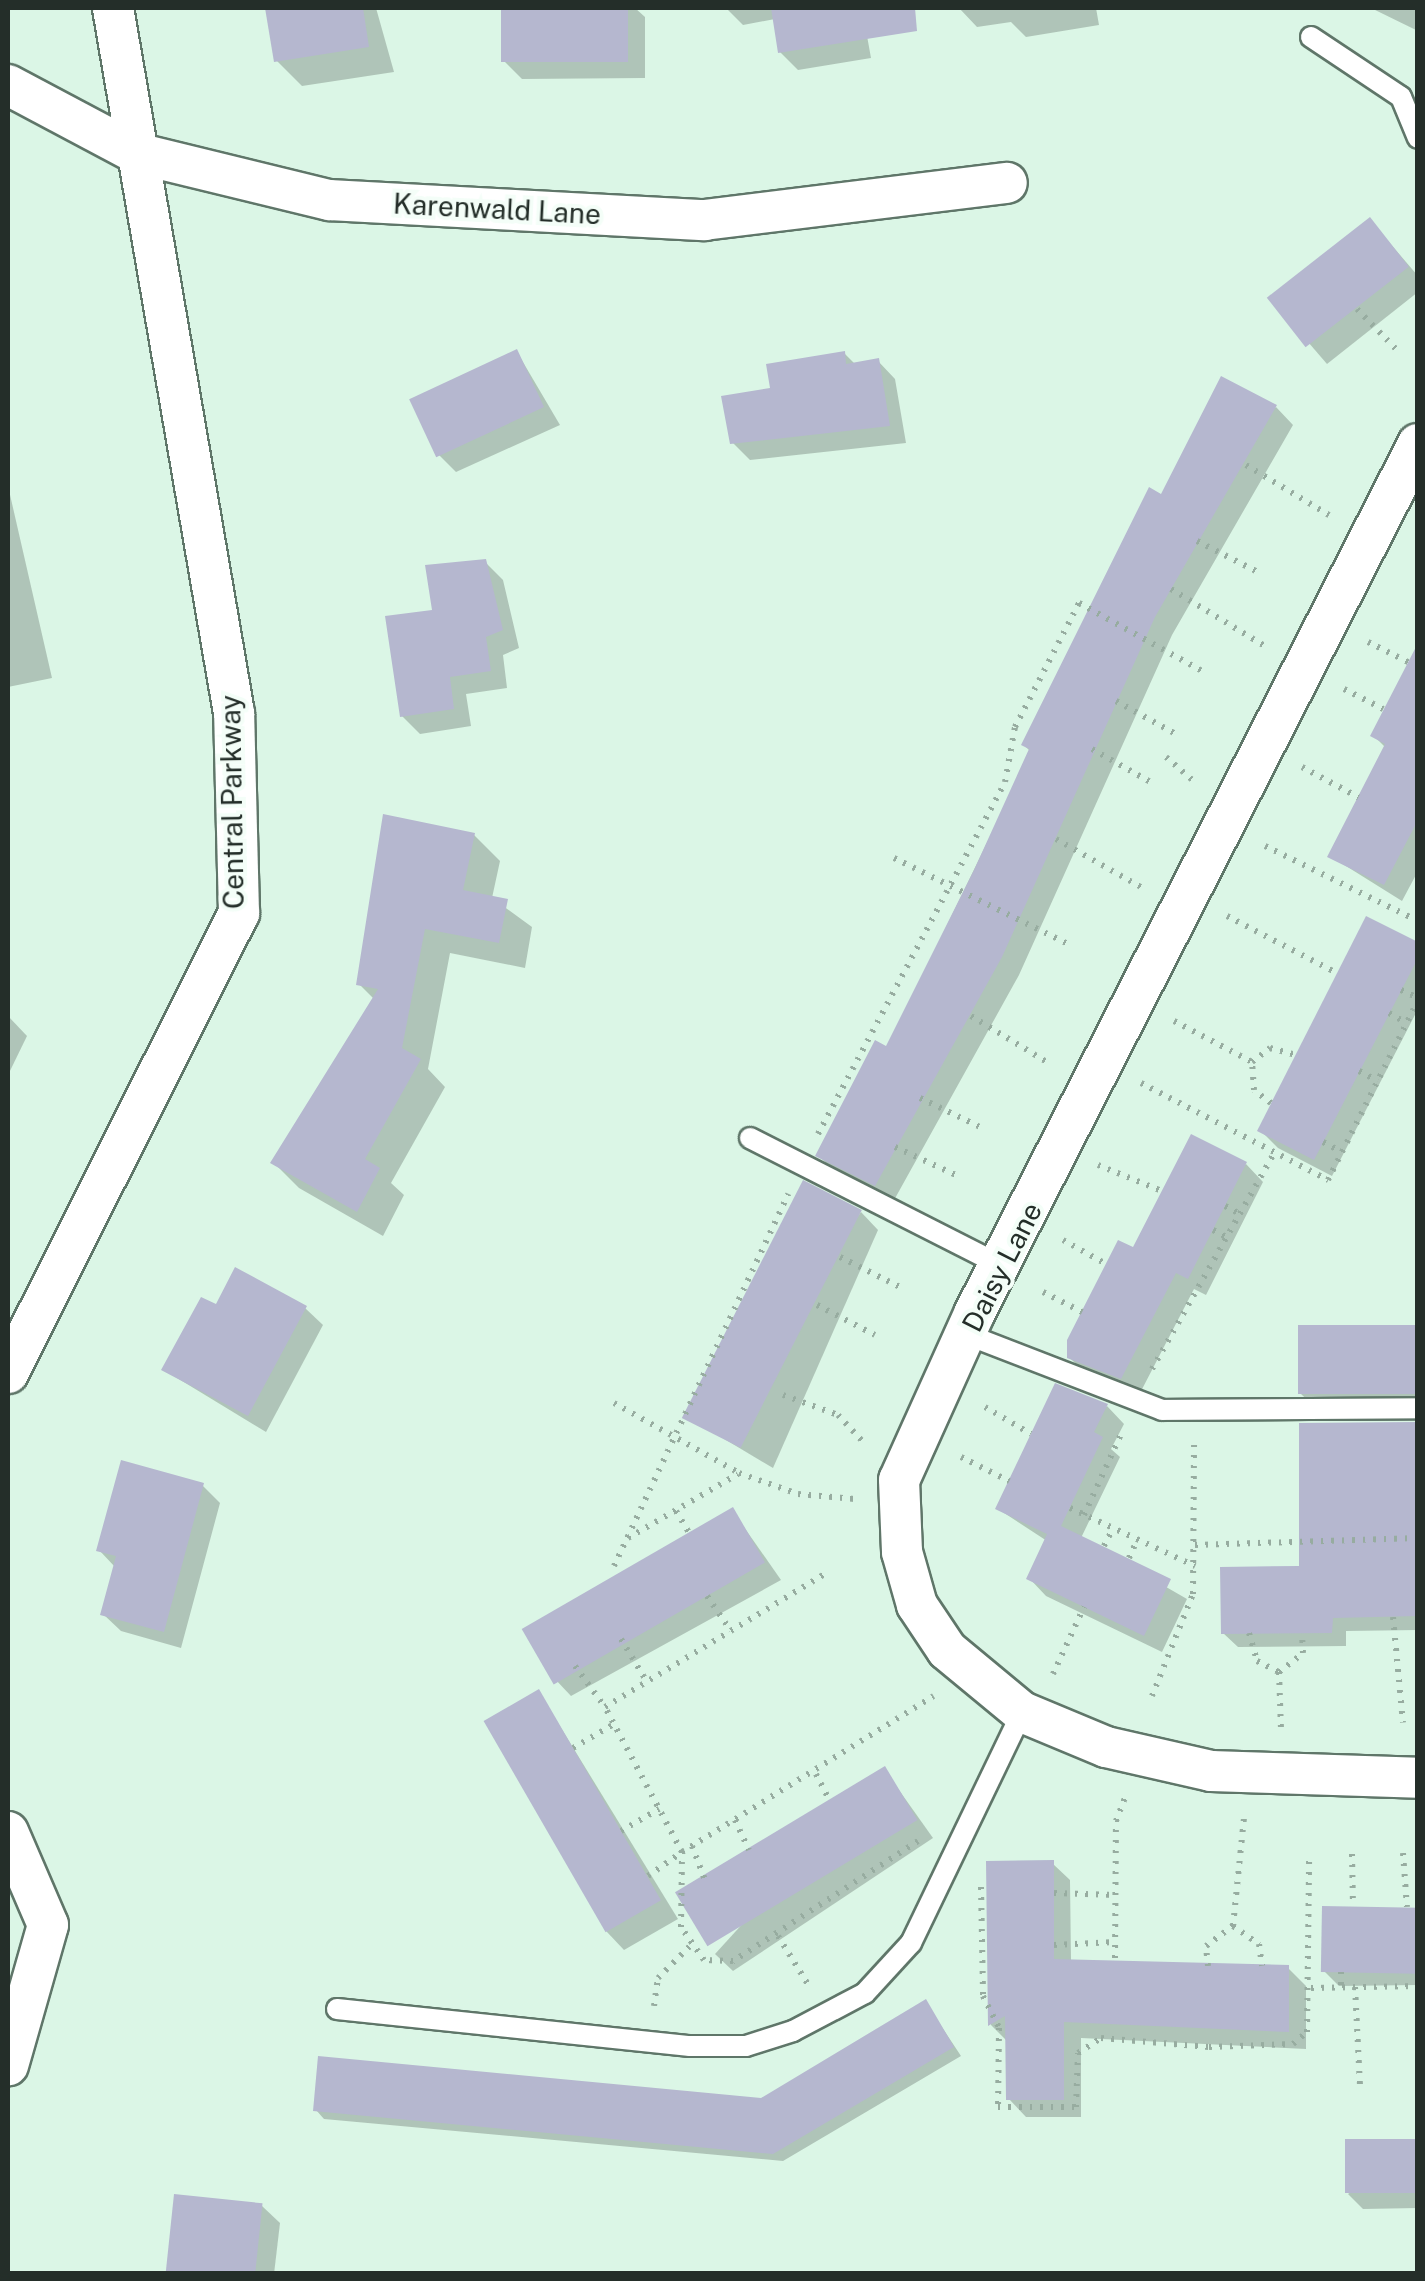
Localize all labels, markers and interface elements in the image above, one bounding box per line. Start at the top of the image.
street label: Karenwald Lane [392,187,602,231]
street label: Central Parkway [213,695,251,909]
street label: Daisy Lane [955,1197,1049,1337]

